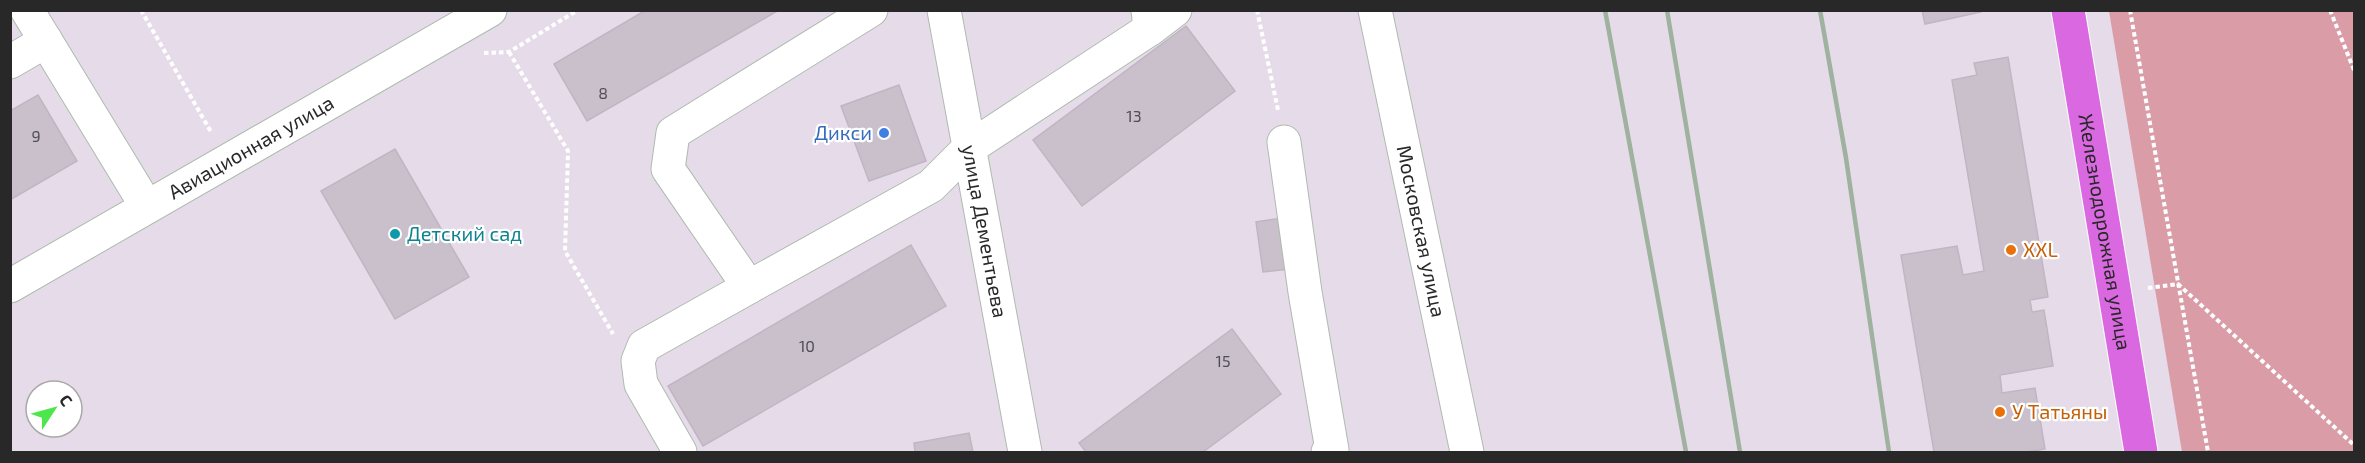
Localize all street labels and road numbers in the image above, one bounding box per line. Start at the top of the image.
street label: Авиационная улица [163,90,338,204]
street label: Железнодорожная улица [2074,112,2137,352]
street label: улица Дементьева [957,143,1013,320]
street label: Московская улица [1392,143,1452,319]

